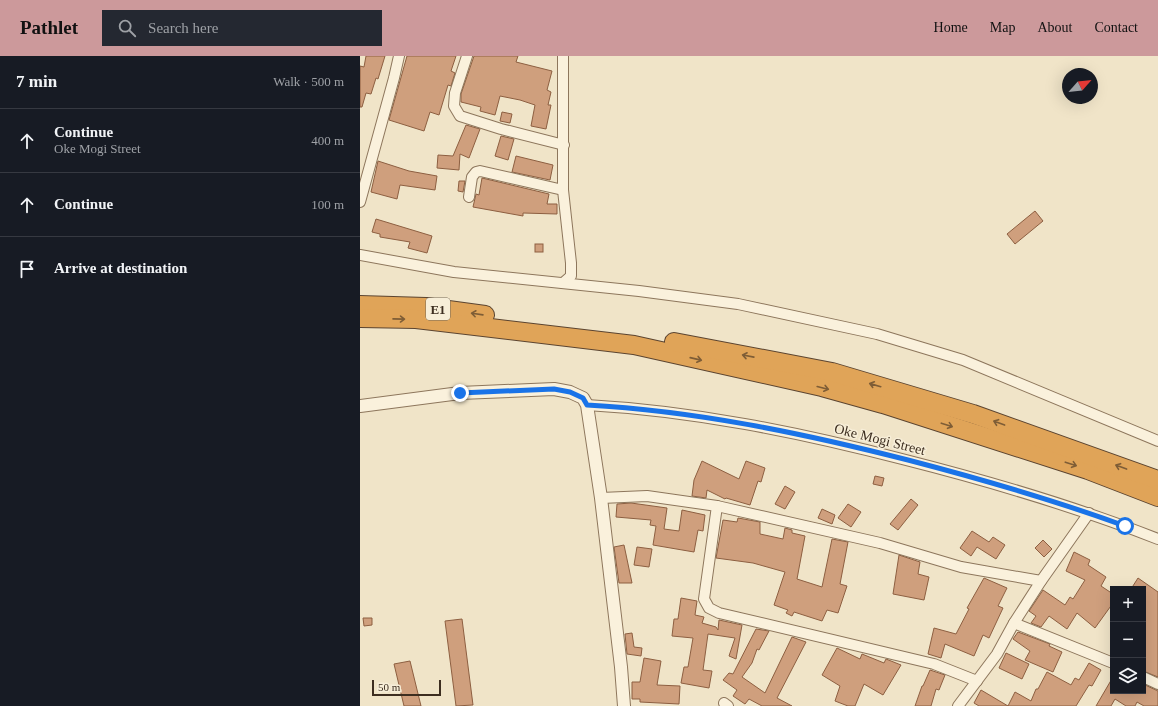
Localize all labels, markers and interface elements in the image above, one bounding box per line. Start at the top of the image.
search box [102,10,382,46]
text: Pathlet [20,17,78,38]
icon: search [116,17,138,39]
text: Search here [148,20,218,36]
text: Home [934,20,968,35]
text: Map [990,20,1015,35]
text: About [1037,20,1072,35]
text: Contact [1094,20,1138,35]
north arrow [1062,68,1098,104]
text: 7 min [16,72,57,91]
text: Walk · 500 m [273,74,344,89]
text: Continue [54,124,113,140]
icon: ahead [16,130,38,152]
text: 400 m [311,133,344,148]
text: Oke Mogi Street [54,141,141,156]
icon: ahead [16,194,38,216]
text: Continue [54,196,113,212]
text: 100 m [311,197,344,212]
icon: arrive [16,258,38,280]
text: Arrive at destination [54,260,187,276]
road number: E1 [426,298,450,320]
one-way arrow [470,310,483,318]
one-way arrow [392,315,405,323]
one-way arrow [742,352,755,360]
one-way arrow [689,356,702,363]
one-way arrow [868,381,881,388]
route end [451,384,469,402]
one-way arrow [816,384,829,392]
one-way arrow [993,419,1006,426]
street label: Oke Mogi Street [833,421,927,458]
one-way arrow [941,422,954,429]
one-way arrow [1065,461,1078,468]
one-way arrow [1115,463,1128,470]
route start [1116,517,1134,535]
map controls [1110,586,1146,694]
button: + [1110,586,1146,622]
button: − [1110,622,1146,658]
button: layers [1110,658,1146,694]
scale bar [372,678,441,697]
text: 50 m [378,681,400,693]

